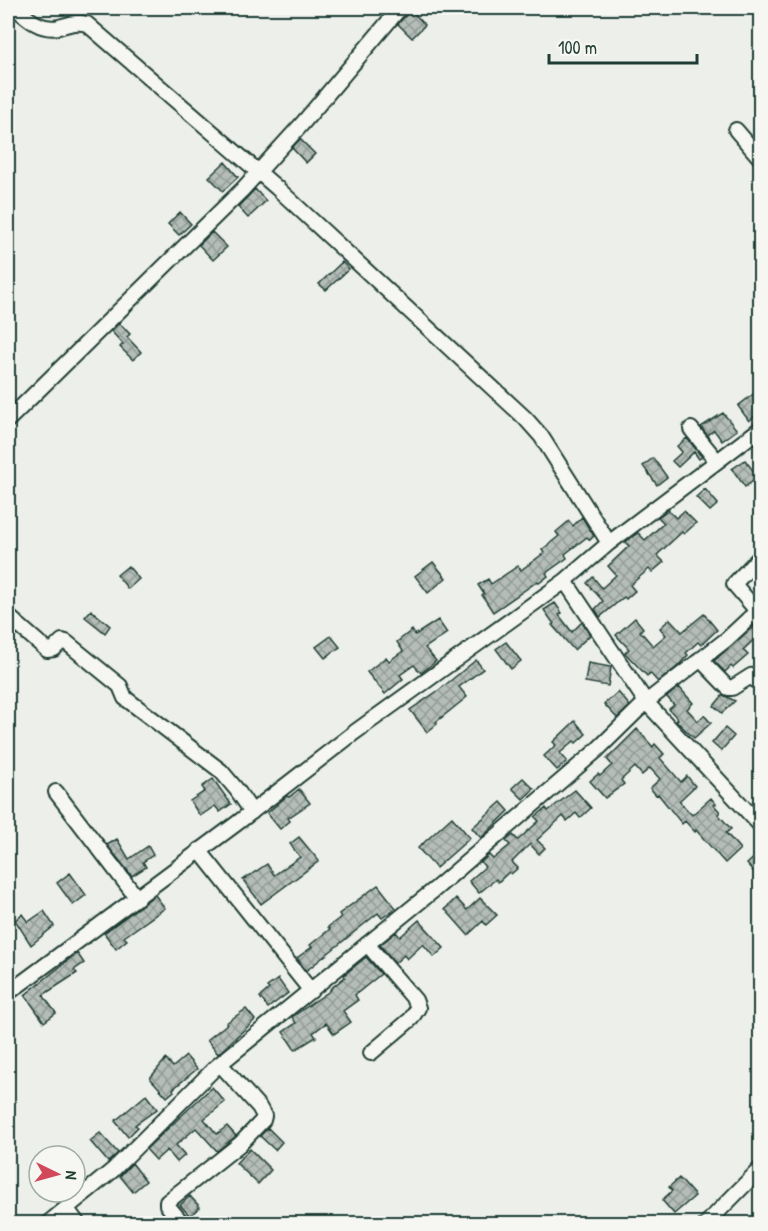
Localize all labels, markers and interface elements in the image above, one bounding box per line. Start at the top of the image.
scale bar [549,27,698,65]
text: 100 m [558,35,597,60]
north arrow [27,1144,87,1204]
text: N [61,1170,83,1181]

